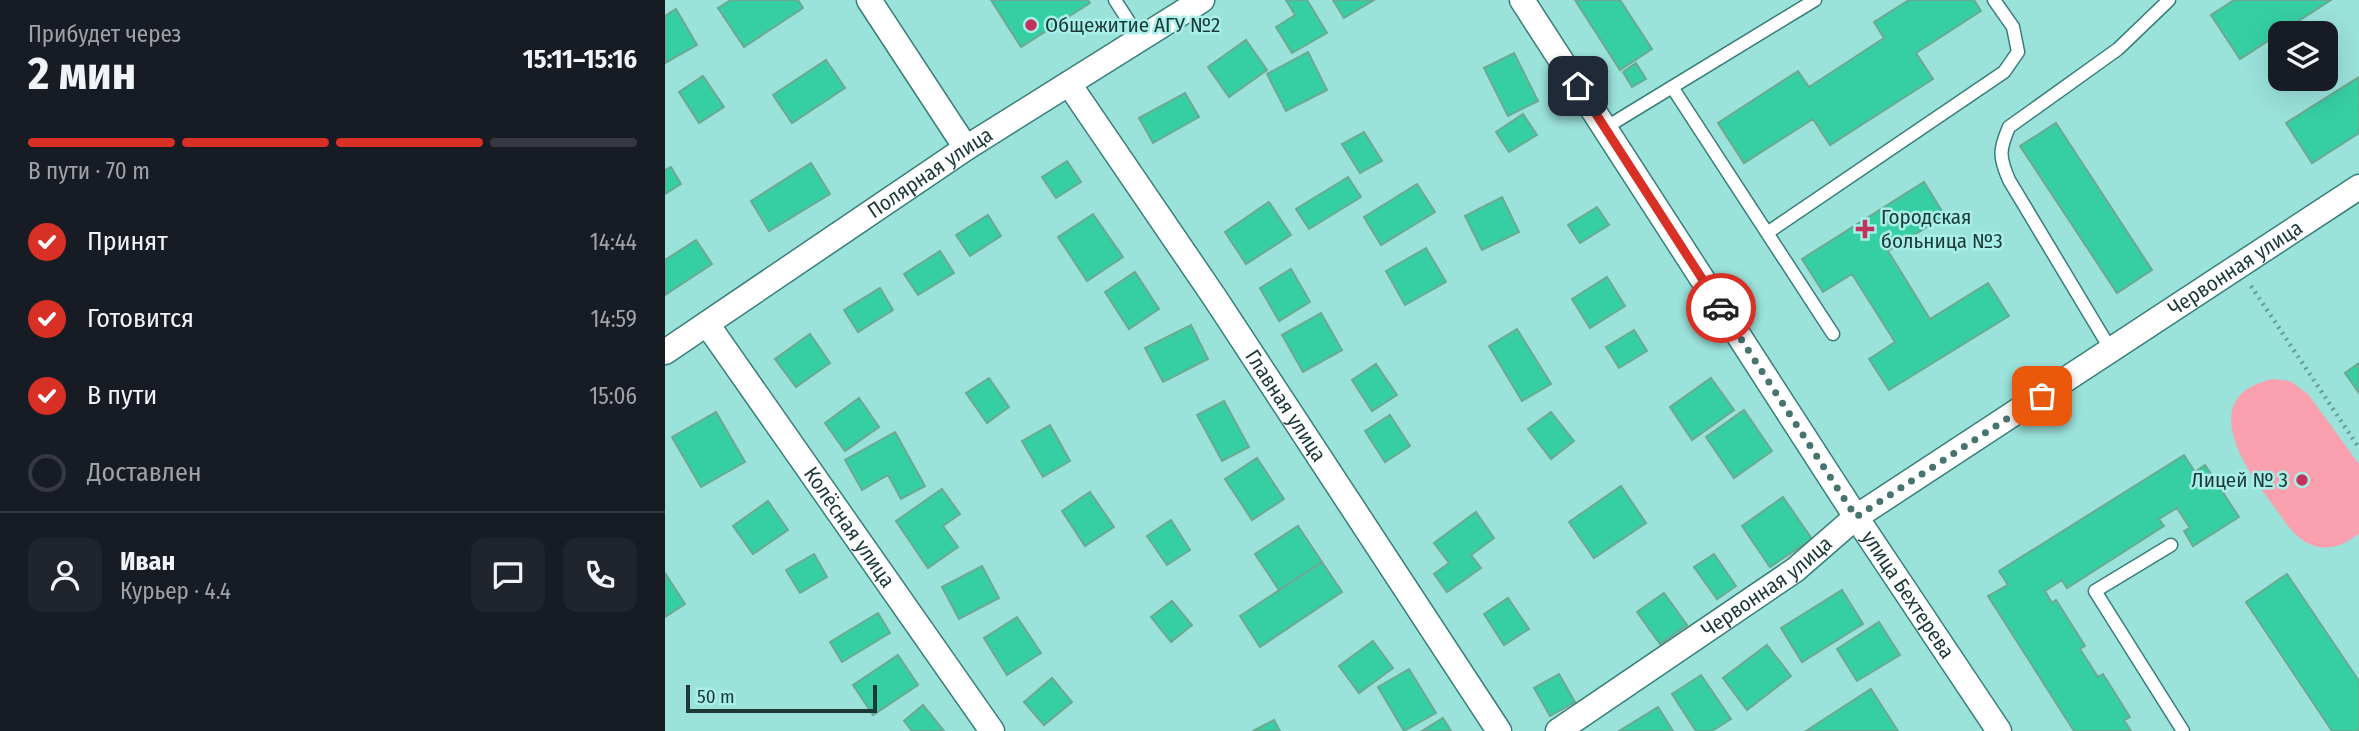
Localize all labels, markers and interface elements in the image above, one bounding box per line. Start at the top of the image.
place label: Общежитие АГУ №2 [1045,12,1220,38]
marker: Общежитие АГУ №2 [1023,17,1039,33]
text: Прибудет через [28,20,181,48]
map controls [2268,21,2338,91]
button: layers [2268,21,2338,91]
text: 15:11–15:16 [523,44,637,75]
text: 2 мин [28,46,136,101]
pin [1548,56,1608,116]
icon: home [1559,67,1597,105]
street label: Полярная улица [862,122,998,224]
text: В пути · 70 m [28,157,150,185]
place label: Городская больница №3 [1881,204,2003,254]
street label: Червонная улица [2163,215,2307,322]
marker: Городская больница №3 [1855,219,1875,239]
icon: check [28,223,66,261]
text: Принят [87,226,168,257]
text: 14:44 [590,228,637,256]
courier [1686,273,1756,343]
icon: car [1702,289,1740,327]
icon: check [28,300,66,338]
text: Готовится [87,303,194,334]
text: 14:59 [591,305,637,333]
street label: Главная улица [1240,345,1332,467]
pin [2012,366,2072,426]
icon: check [28,377,66,415]
icon: bag [2023,377,2061,415]
text: В пути [87,380,157,411]
text: 15:06 [589,382,637,410]
text: Доставлен [87,457,202,488]
street label: Колёсная улица [798,462,900,593]
place label: Лицей № 3 [2191,467,2288,493]
marker: Лицей № 3 [2294,472,2310,488]
street label: улица Бехтерева [1856,526,1960,664]
street label: Червонная улица [1697,531,1838,643]
button: person [28,538,102,612]
button: chat [471,538,545,612]
button: phone [563,538,637,612]
text: Иван [120,546,175,577]
text: Курьер · 4.4 [120,577,231,605]
scale bar [686,682,877,714]
text: 50 m [697,685,735,708]

